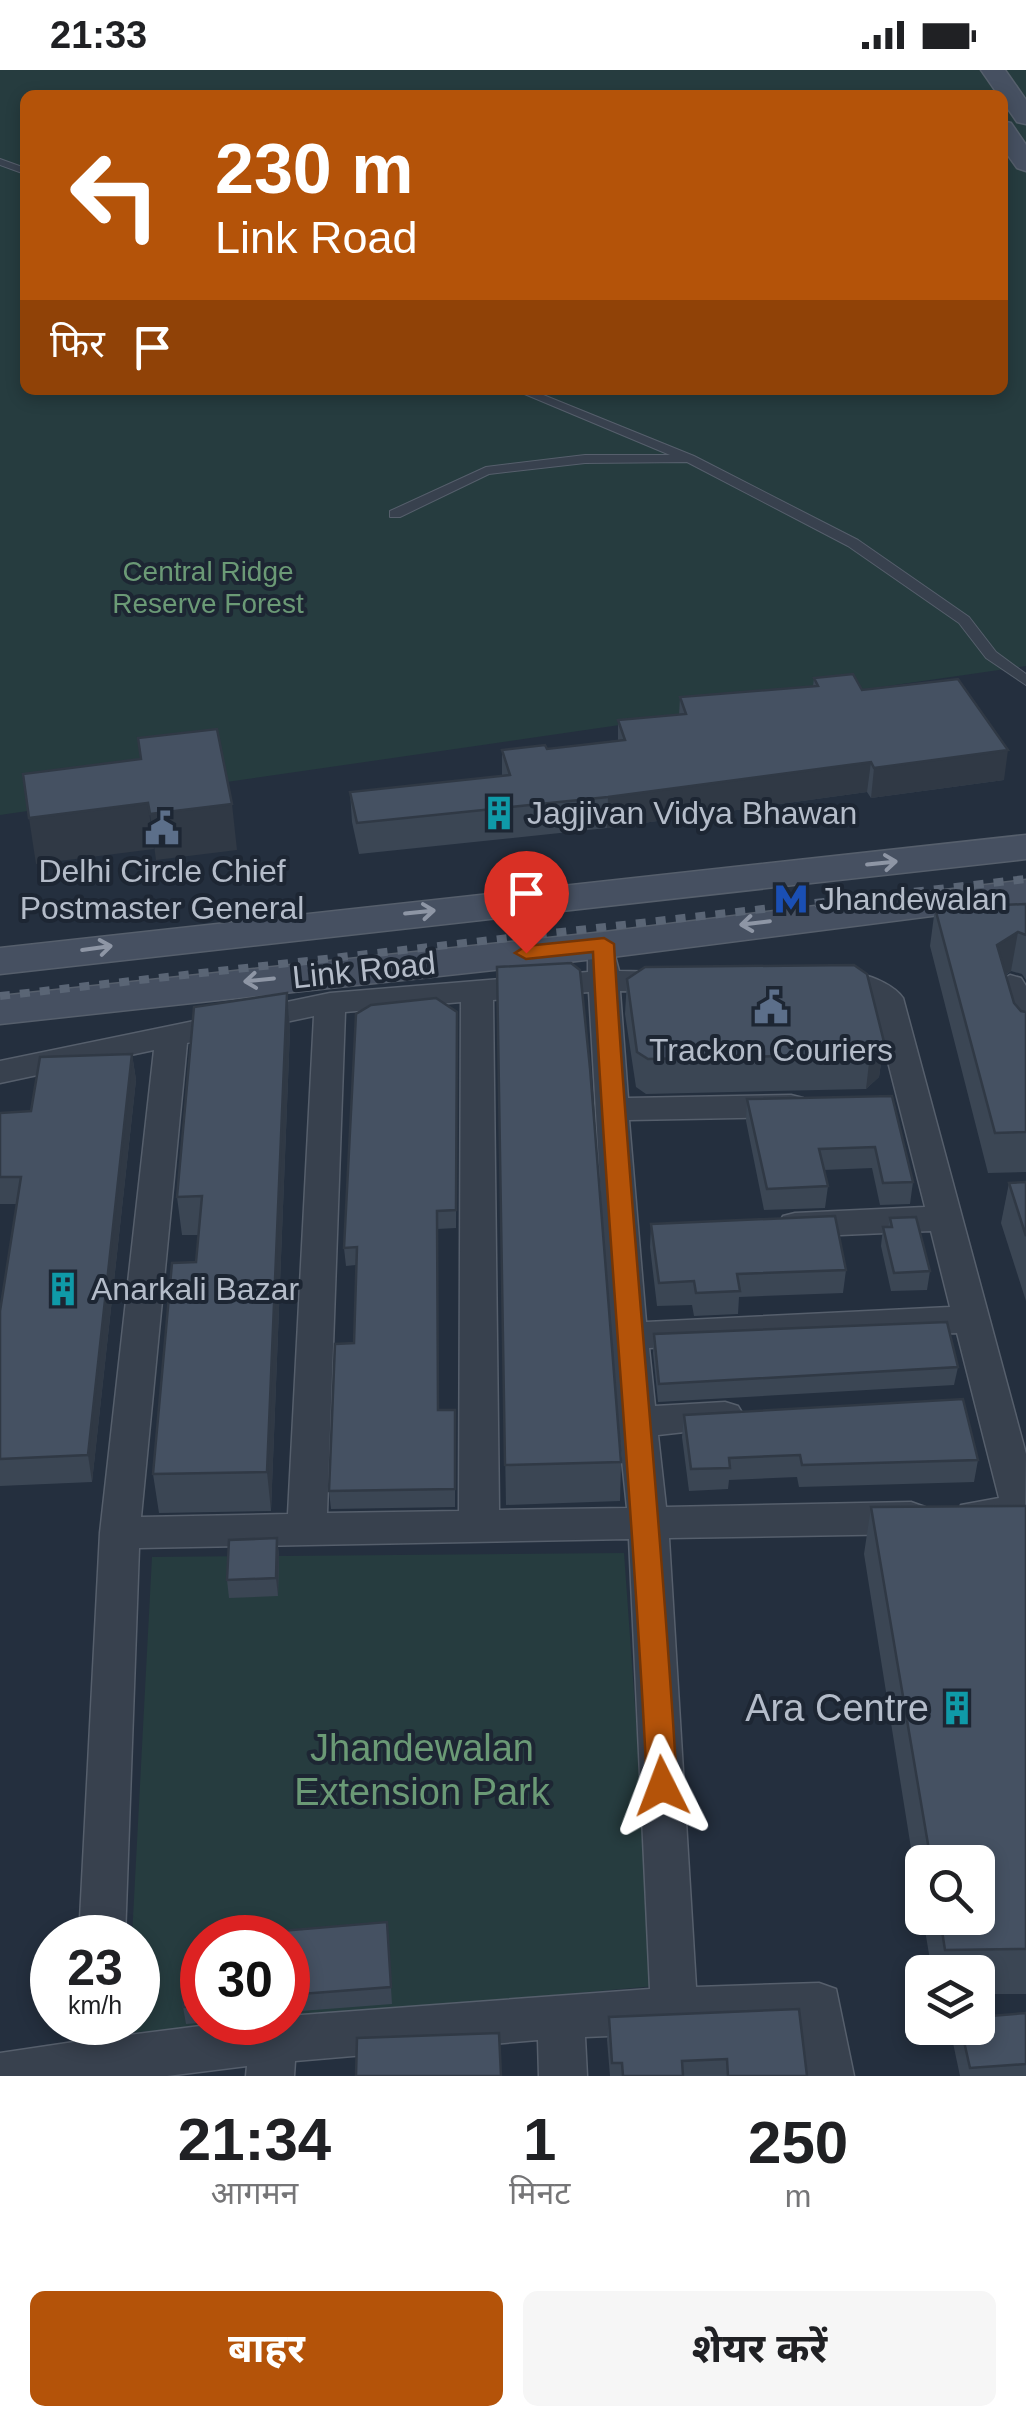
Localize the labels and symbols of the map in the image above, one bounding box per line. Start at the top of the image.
park label: Central Ridge Reserve Forest [112,556,304,619]
building icon: Jagjivan Vidya Bhawan [480,794,518,832]
place label: Jagjivan Vidya Bhawan [527,795,857,831]
public building icon: Delhi Circle Chief Postmaster General [143,809,181,847]
pin [484,851,569,954]
place label: Delhi Circle Chief Postmaster General [20,853,304,926]
one-way arrow [865,853,898,872]
metro station icon: Jhandewalan [772,880,810,918]
place label: Jhandewalan [819,881,1008,917]
one-way arrow [403,902,435,921]
one-way arrow [740,914,772,933]
one-way arrow [80,938,112,957]
street label: Link Road [290,945,438,995]
one-way arrow [243,971,275,990]
public building icon: Trackon Couriers [752,988,790,1026]
place label: Trackon Couriers [649,1032,893,1068]
building icon: Anarkali Bazar [44,1270,82,1308]
place label: Anarkali Bazar [91,1271,299,1307]
place label: Ara Centre [745,1687,929,1729]
building icon: Ara Centre [938,1689,976,1727]
park label: Jhandewalan Extension Park [294,1727,551,1813]
position arrow [610,1734,714,1838]
speed limit sign: 30 [180,1915,310,2045]

